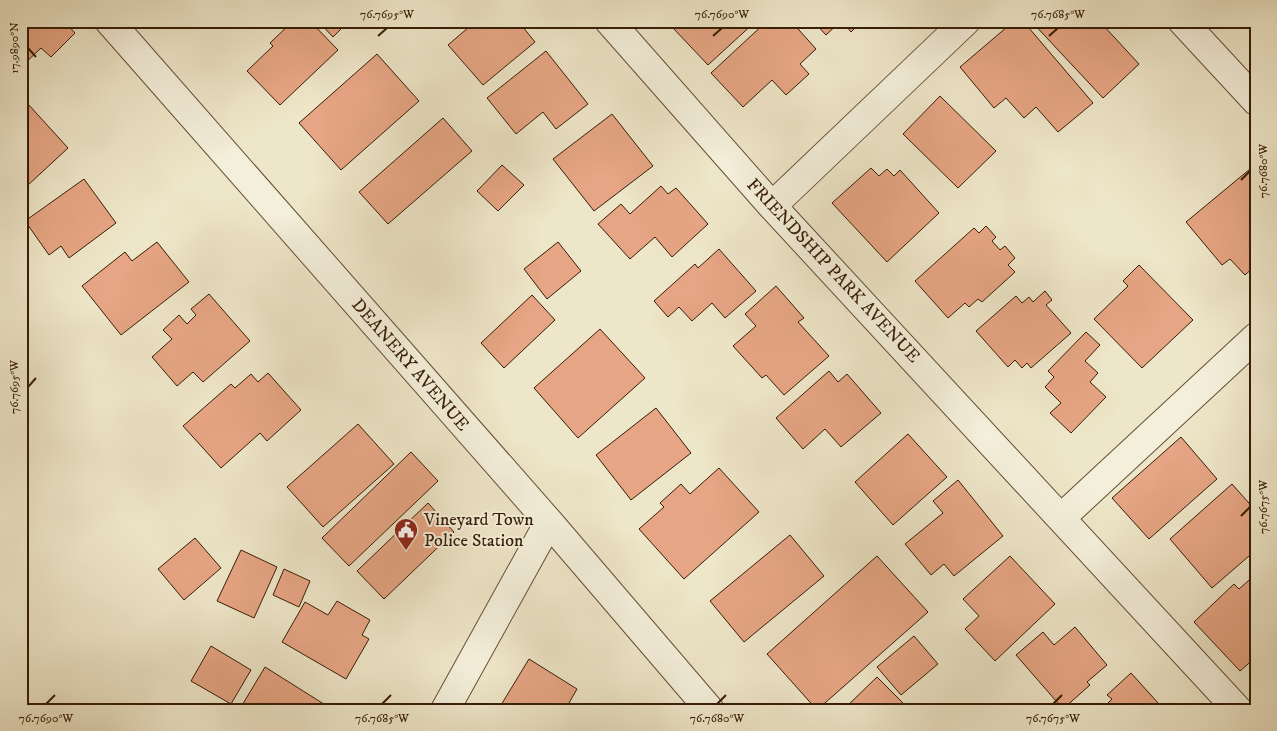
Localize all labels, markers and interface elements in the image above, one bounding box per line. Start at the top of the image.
text: 76.7695°W [360,7,415,22]
text: 76.7690°W [695,7,750,22]
text: 76.7685°W [1031,7,1086,22]
text: 17.9890°N [7,22,22,74]
text: 76.7680°W [1256,143,1271,198]
street label: FRIENDSHIP PARK AVENUE [742,174,924,368]
street label: DEANERY AVENUE [346,294,474,436]
text: 76.7695°W [7,359,22,414]
text: 76.7675°W [1256,479,1271,534]
place label: Vineyard Town Police Station [423,509,534,552]
public building icon: Vineyard Town Police Station [393,517,419,551]
text: 76.7690°W [19,711,74,726]
text: 76.7685°W [355,711,410,726]
text: 76.7680°W [690,711,745,726]
text: 76.7675°W [1026,711,1081,726]

